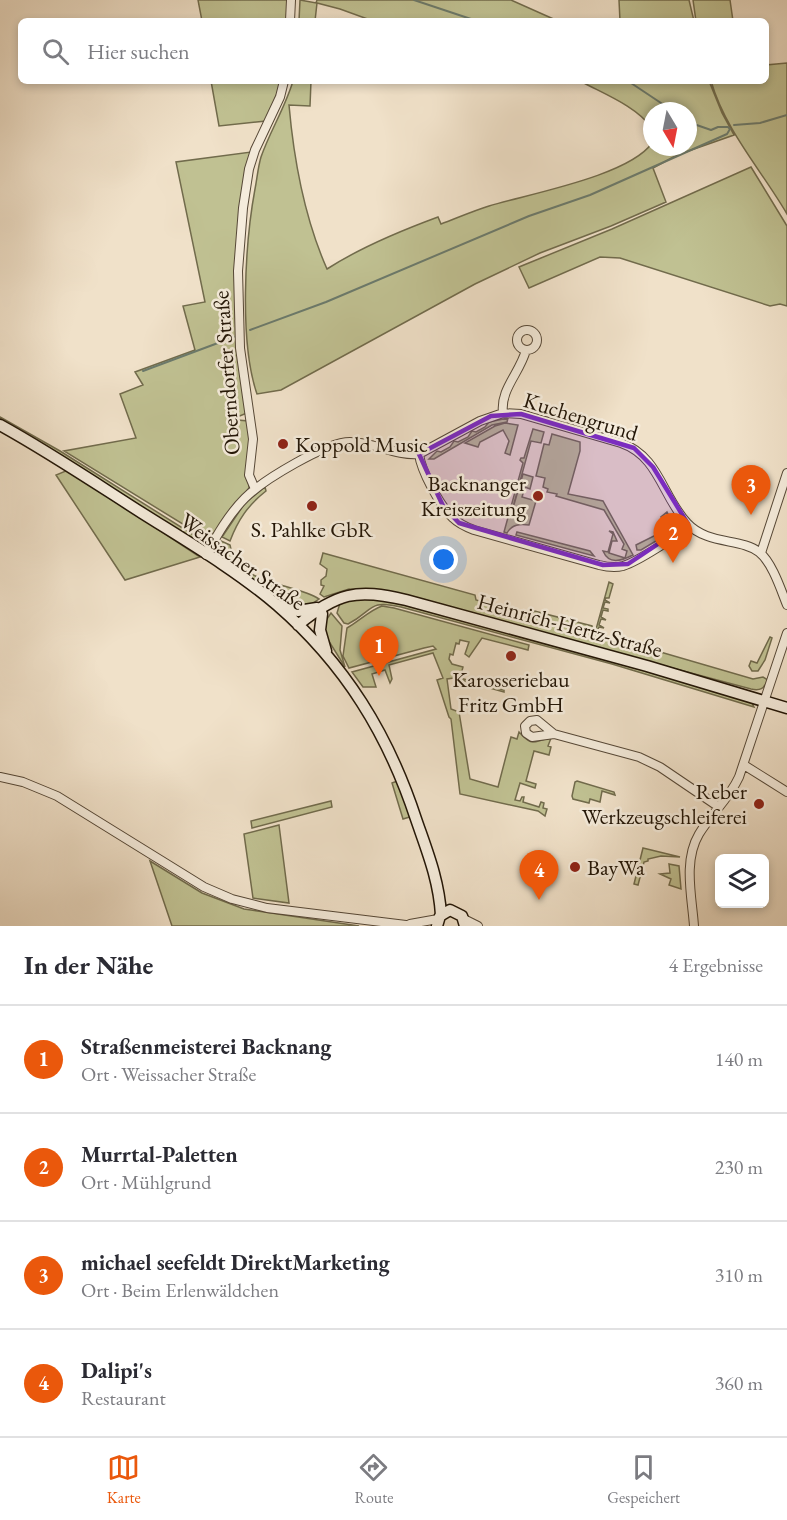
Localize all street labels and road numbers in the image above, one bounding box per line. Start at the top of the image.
street label: Oberndorfer Straße [206,289,247,456]
street label: Kuchengrund [520,385,642,448]
street label: Weissacher Straße [174,506,312,617]
street label: Heinrich-Hertz-Straße [474,587,666,664]

